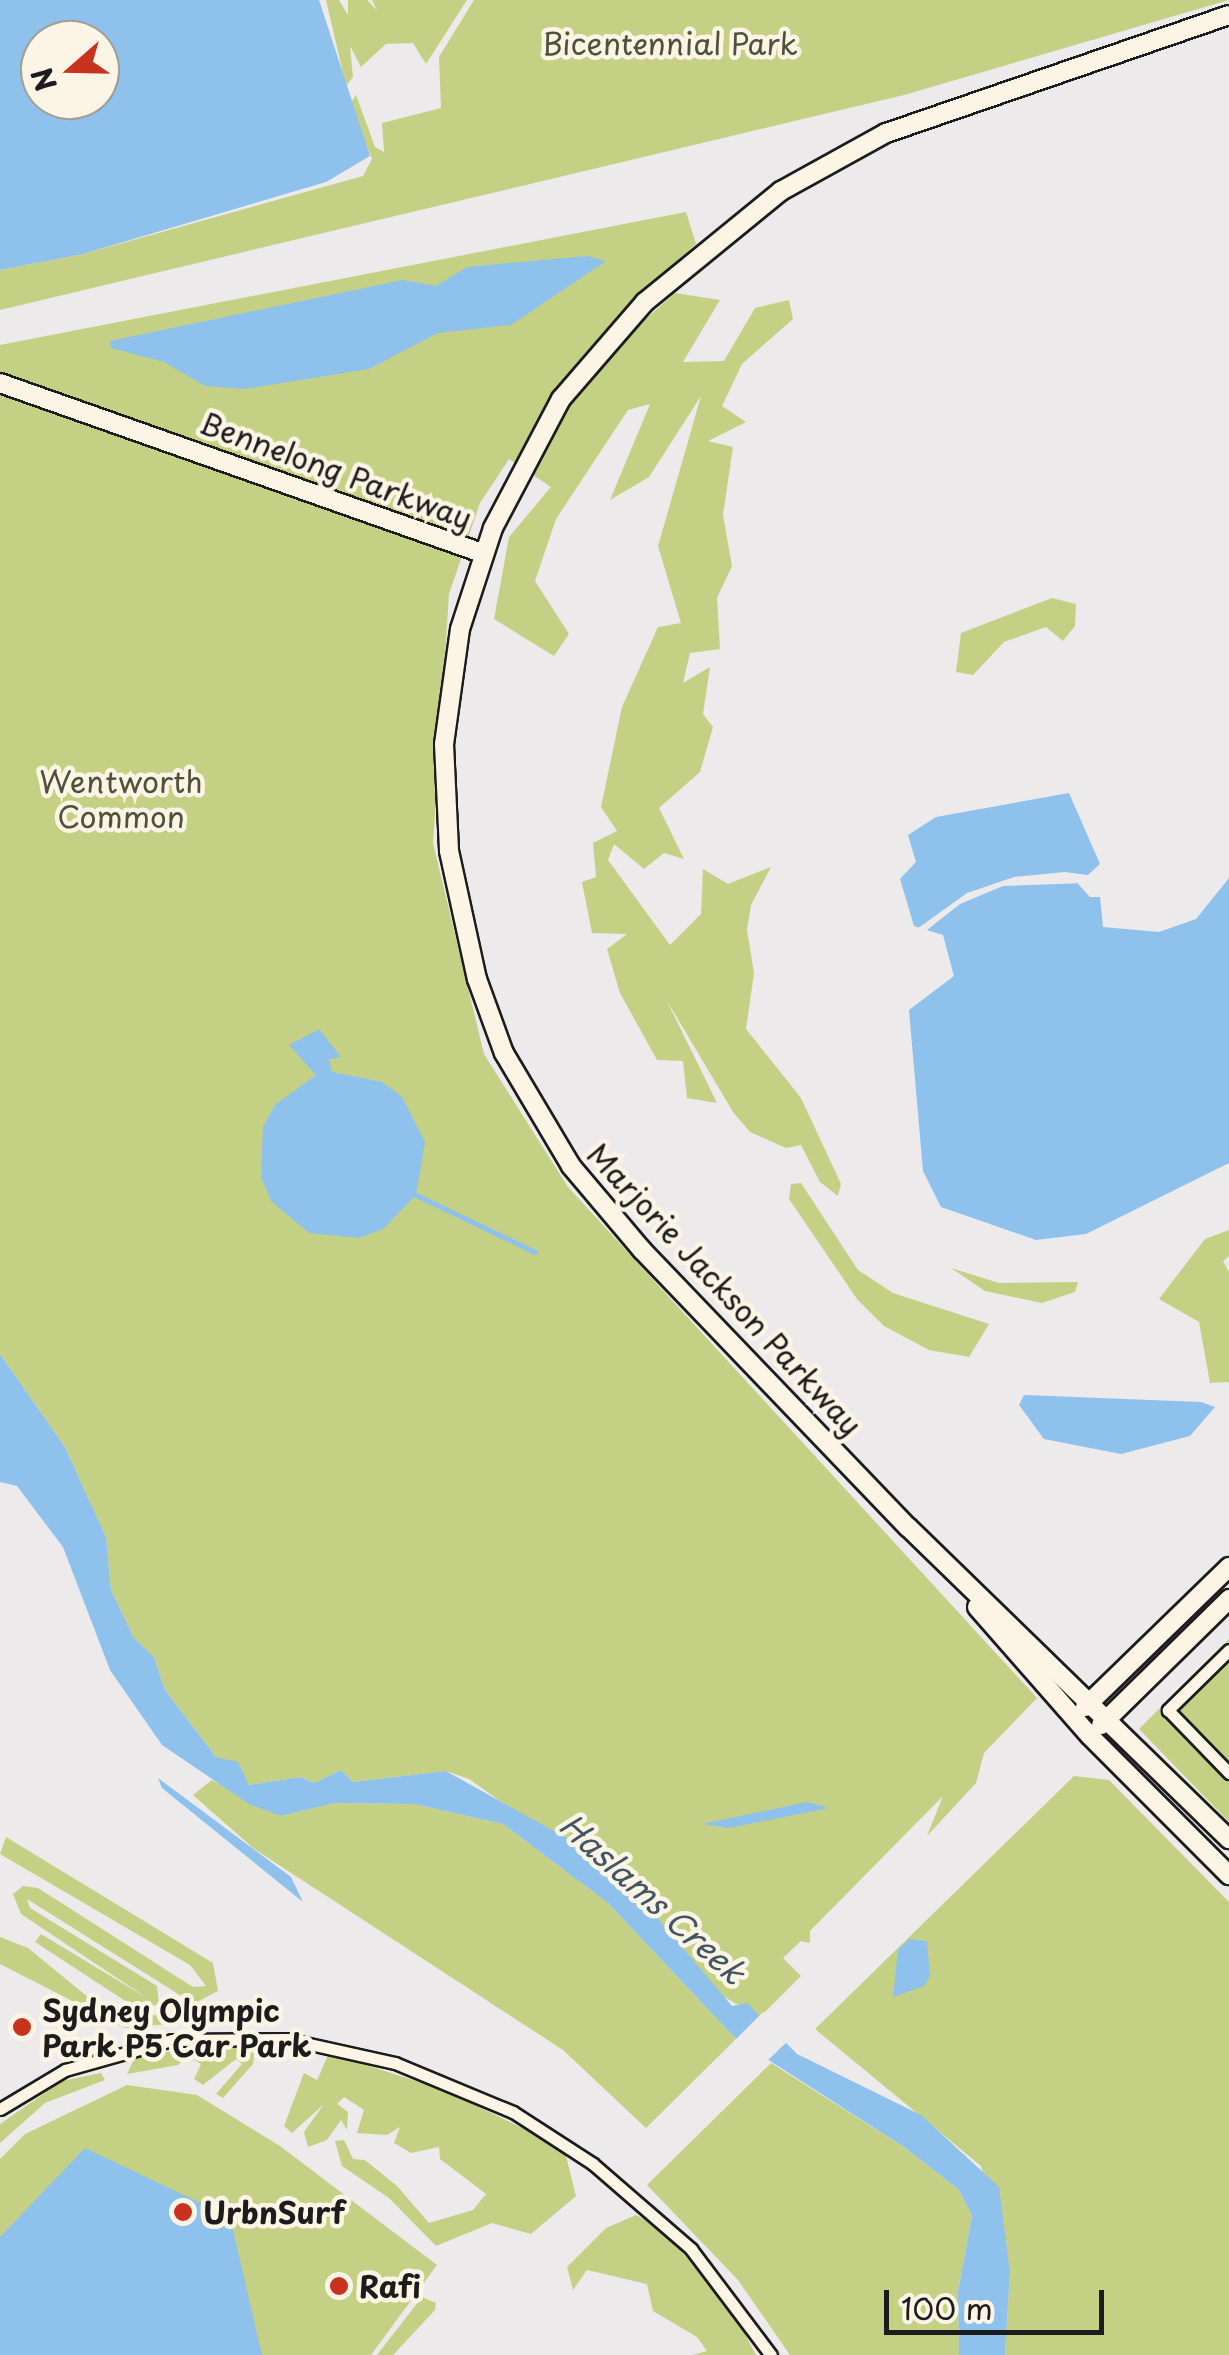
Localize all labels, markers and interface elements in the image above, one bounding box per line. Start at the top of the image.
north arrow [20,20,120,120]
park label: Bicentennial Park [542,25,798,61]
text: N [19,62,67,98]
street label: Bennelong Parkway [195,404,477,536]
park label: Wentworth Common [39,763,203,834]
street label: Marjorie Jackson Parkway [580,1135,870,1443]
water label: Haslams Creek [552,1805,754,1991]
place label: Sydney Olympic Park P5 Car Park [42,1992,314,2062]
marker: Sydney Olympic Park P5 Car Park [11,2016,33,2038]
place label: UrbnSurf [203,2194,345,2230]
marker: UrbnSurf [172,2201,194,2223]
place label: Rafi [359,2268,421,2304]
scale bar [889,2270,1109,2332]
marker: Rafi [328,2275,350,2297]
text: 100 m [901,2285,993,2330]

